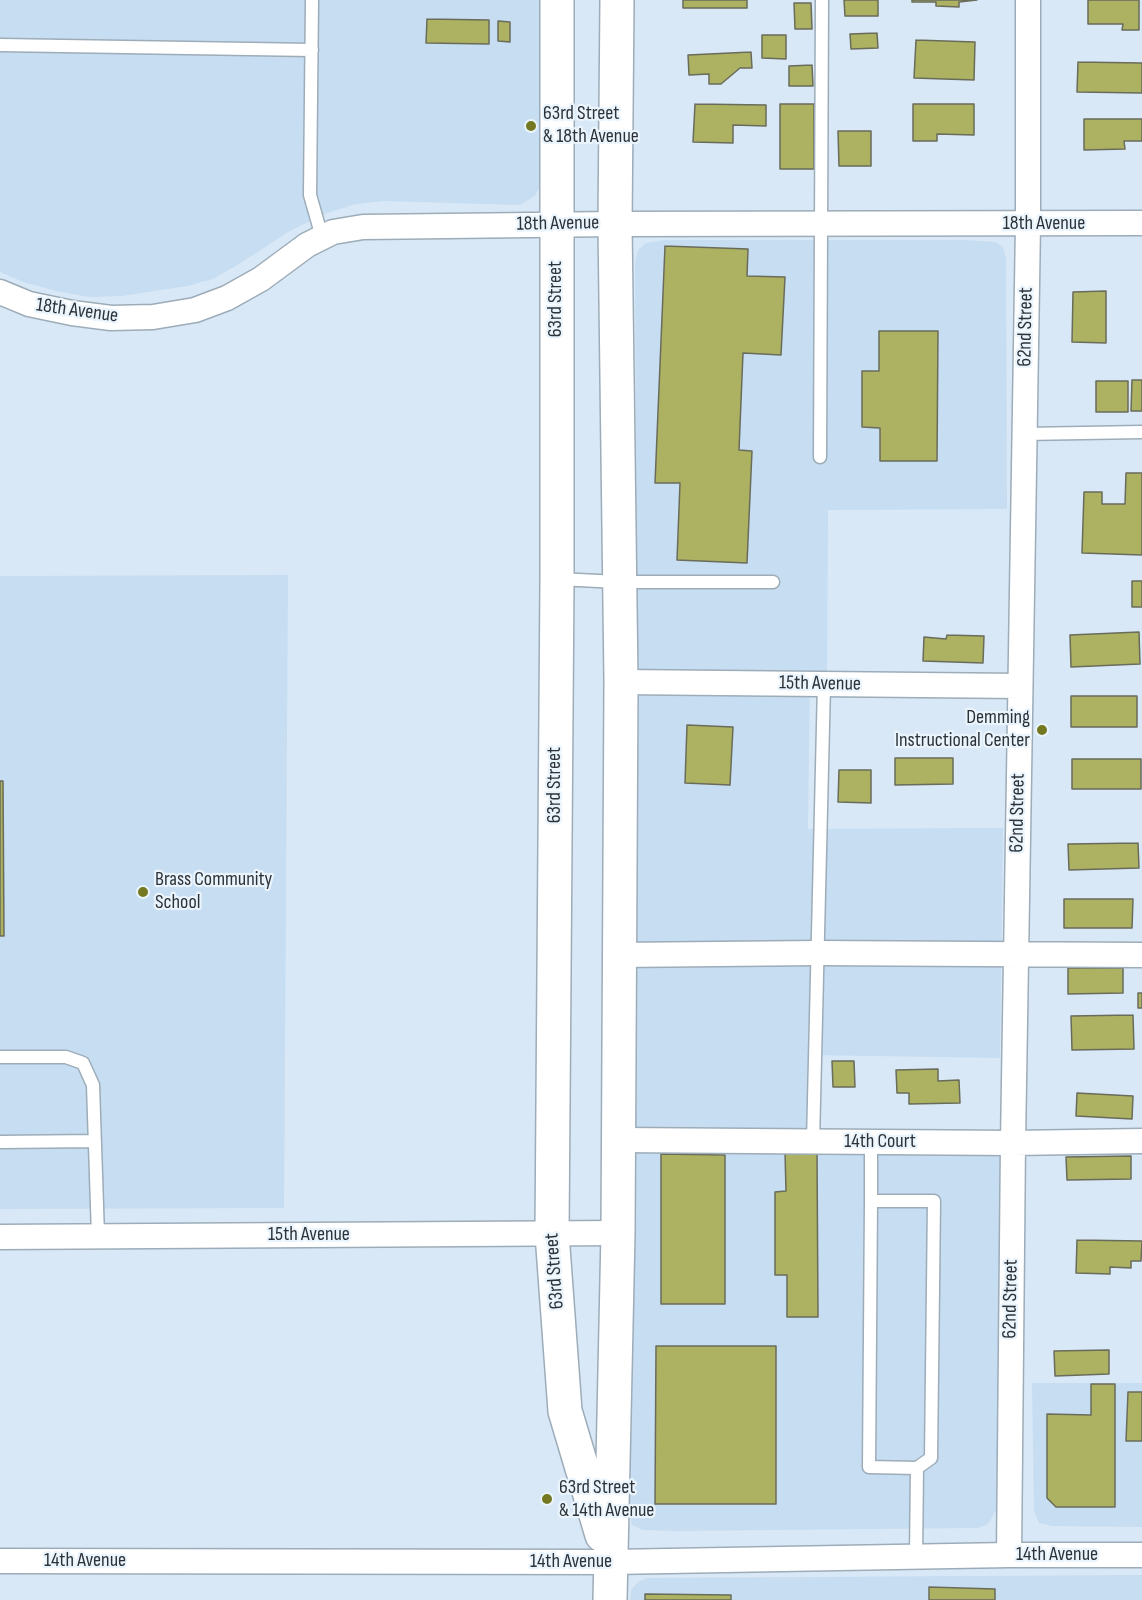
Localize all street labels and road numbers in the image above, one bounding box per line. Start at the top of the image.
street label: 18th Avenue [517,211,599,237]
street label: 18th Avenue [1003,212,1085,236]
street label: 63rd Street [544,261,568,337]
street label: 62nd Street [1013,287,1039,367]
street label: 18th Avenue [34,293,120,329]
street label: 15th Avenue [779,671,861,697]
street label: 63rd Street [543,747,567,823]
street label: 62nd Street [1005,773,1031,853]
street label: 14th Court [844,1130,916,1154]
street label: 15th Avenue [268,1223,350,1247]
street label: 63rd Street [540,1232,570,1310]
street label: 62nd Street [998,1259,1024,1339]
street label: 14th Avenue [1016,1543,1098,1567]
street label: 14th Avenue [44,1549,126,1573]
street label: 14th Avenue [530,1550,612,1574]

